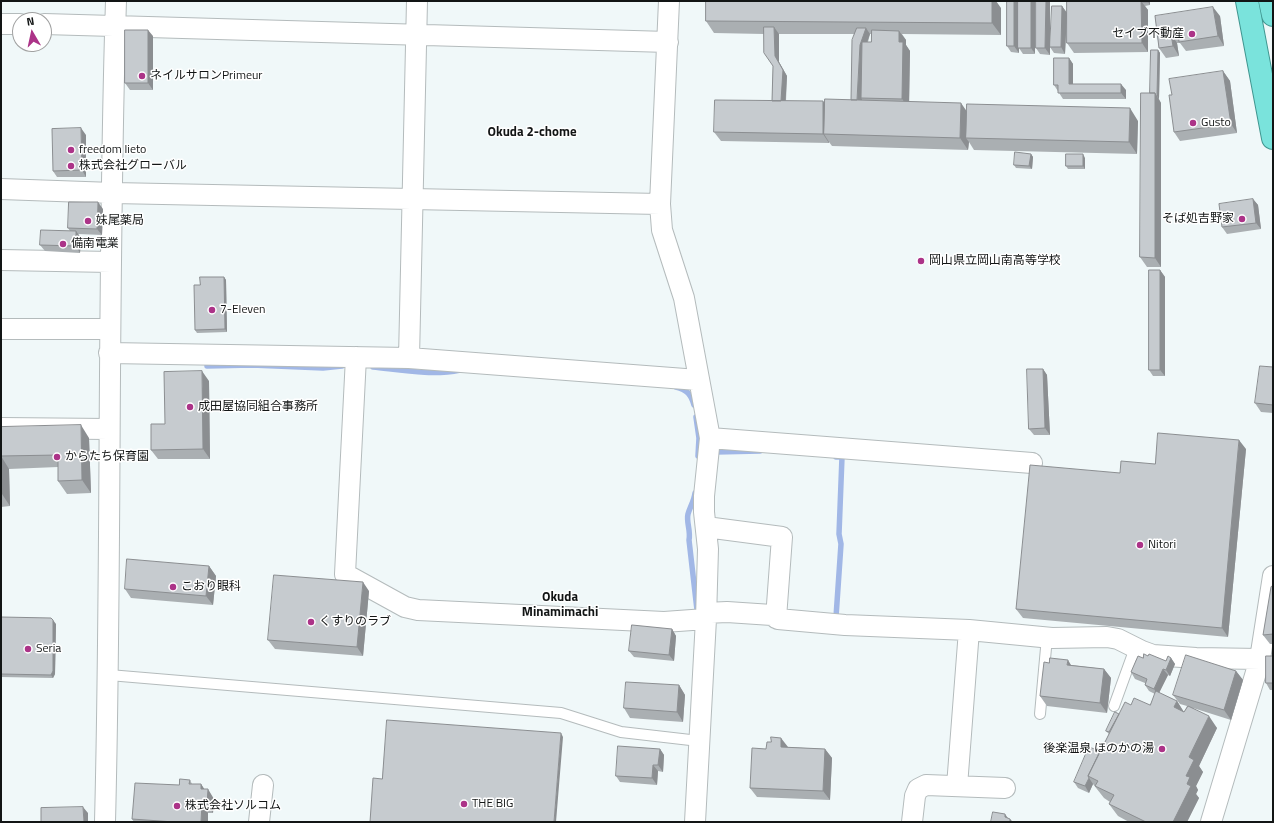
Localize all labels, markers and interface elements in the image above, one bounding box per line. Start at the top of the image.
north arrow [12,12,52,52]
text: N [25,13,35,30]
place label: セイブ不動産 [1112,27,1184,41]
marker: セイブ不動産 [1187,29,1197,39]
place label: ネイルサロンPrimeur [150,69,263,83]
marker: ネイルサロンPrimeur [137,71,147,81]
place label: Gusto [1201,116,1231,130]
marker: Gusto [1188,118,1198,128]
district label: Okuda 2-chome [487,125,577,141]
place label: freedom lieto [79,143,146,157]
marker: freedom lieto [66,145,76,155]
place label: 株式会社グローバル [79,159,187,173]
marker: 株式会社グローバル [66,161,76,171]
place label: そば処吉野家 [1162,212,1234,226]
place label: 妹尾薬局 [96,214,144,228]
marker: そば処吉野家 [1237,214,1247,224]
marker: 妹尾薬局 [83,216,93,226]
place label: 備南電業 [71,237,119,251]
marker: 備南電業 [58,239,68,249]
place label: 岡山県立岡山南高等学校 [929,254,1061,268]
marker: 岡山県立岡山南高等学校 [916,256,926,266]
place label: 7-Eleven [220,303,266,317]
marker: 7-Eleven [207,305,217,315]
place label: 成田屋協同組合事務所 [198,400,318,414]
marker: 成田屋協同組合事務所 [185,402,195,412]
place label: からたち保育園 [65,450,149,464]
marker: からたち保育園 [52,452,62,462]
place label: Nitori [1148,538,1176,552]
marker: Nitori [1135,540,1145,550]
place label: こおり眼科 [181,580,241,594]
marker: こおり眼科 [168,582,178,592]
district label: Okuda Minamimachi [522,590,598,621]
place label: くすりのラブ [319,615,391,629]
marker: くすりのラブ [306,617,316,627]
place label: Seria [36,642,61,656]
marker: Seria [23,644,33,654]
place label: 後楽温泉 ほのかの湯 [1043,742,1154,756]
marker: 後楽温泉 ほのかの湯 [1157,744,1167,754]
place label: THE BIG [472,797,513,811]
place label: 株式会社ソルコム [185,799,281,813]
marker: THE BIG [459,799,469,809]
marker: 株式会社ソルコム [172,801,182,811]

